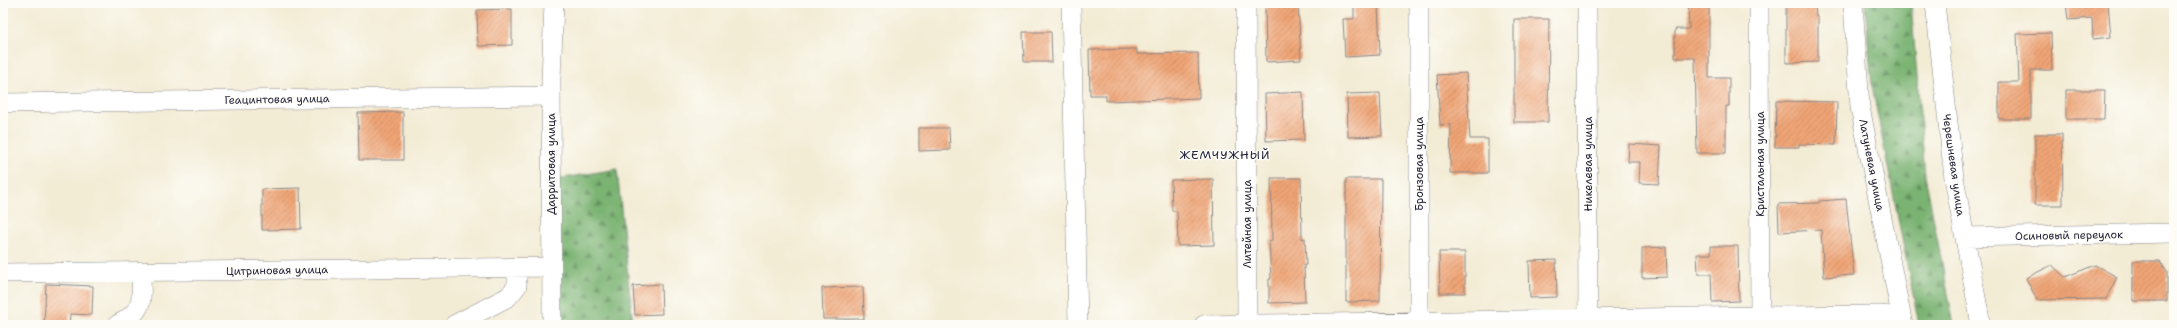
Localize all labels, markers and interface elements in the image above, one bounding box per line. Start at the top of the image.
street label: Геацинтовая улица [224,91,330,108]
street label: Кристальная улица [1753,111,1768,217]
street label: Дарритовая улица [544,113,559,215]
street label: Черешневая улица [1939,113,1968,217]
street label: Никелевая улица [1581,116,1596,211]
street label: Бронзовая улица [1412,117,1427,211]
street label: Латуневая улица [1855,118,1888,213]
district label: ЖЕМЧУЖНЫЙ [1180,147,1270,163]
street label: Литейная улица [1240,180,1255,268]
street label: Осиновый переулок [2015,227,2123,244]
street label: Цитриновая улица [226,262,328,279]

